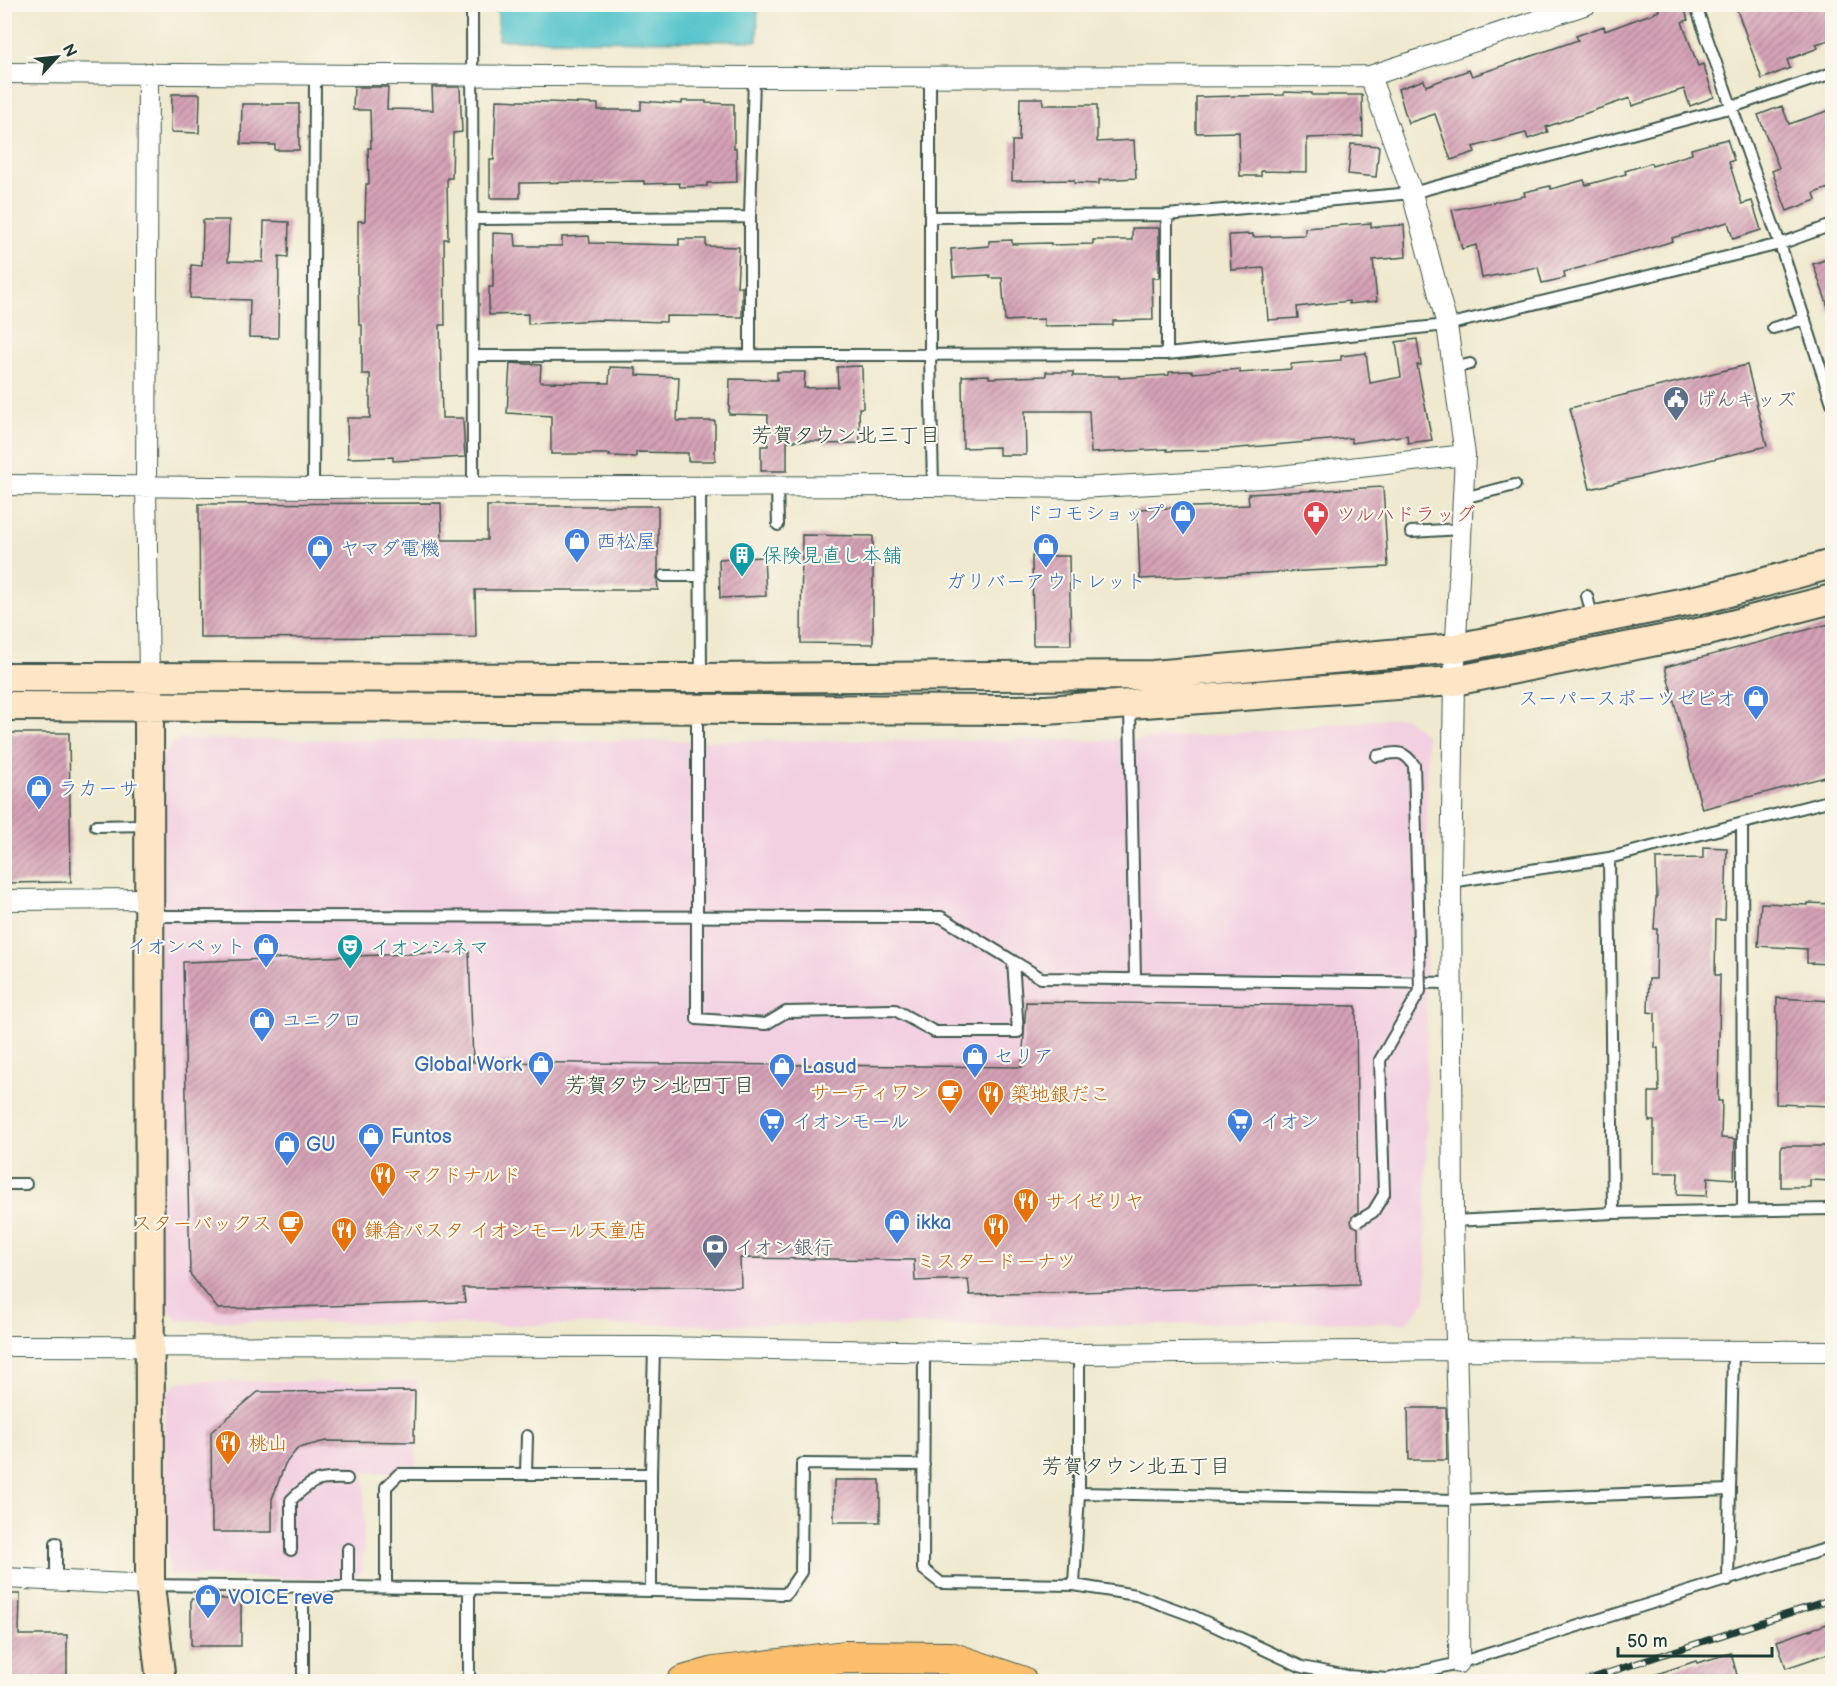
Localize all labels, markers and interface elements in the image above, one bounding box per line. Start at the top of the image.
north arrow [27,27,87,87]
text: N [58,41,80,61]
public building icon: げんキッズ [1661,384,1691,422]
place label: げんキッズ [1696,388,1796,412]
district label: 芳賀タウン北三丁目 [752,423,941,448]
shop icon: ドコモショップ [1168,498,1198,536]
pharmacy icon: ツルハドラッグ [1301,499,1331,537]
place label: ドコモショップ [1025,502,1164,526]
place label: ツルハドラッグ [1336,503,1475,527]
shop icon: 西松屋 [562,526,592,564]
place label: 西松屋 [596,530,656,554]
shop icon: ガリバーアウトレット [1031,531,1061,569]
shop icon: ヤマダ電機 [305,533,335,571]
place label: ヤマダ電機 [340,537,440,561]
building icon: 保険見直し本舗 [727,540,757,578]
place label: 保険見直し本舗 [762,544,902,568]
place label: ガリバーアウトレット [946,570,1146,594]
shop icon: スーパースポーツゼビオ [1741,683,1771,721]
place label: スーパースポーツゼビオ [1518,687,1736,711]
shop icon: ラカーサ [24,773,54,811]
place label: ラカーサ [58,777,139,801]
shop icon: イオンペット [251,931,281,969]
theatre icon: イオンシネマ [335,932,365,970]
place label: イオンペット [127,935,246,959]
place label: イオンシネマ [370,936,489,960]
shop icon: ユニクロ [247,1005,277,1043]
place label: ユニクロ [282,1009,362,1033]
shop icon: セリア [960,1041,990,1079]
place label: セリア [994,1045,1054,1069]
shop icon: Global Work [526,1049,556,1087]
shop icon: Lasud [767,1051,797,1089]
place label: Global Work [414,1053,522,1077]
place label: Lasud [802,1055,857,1079]
district label: 芳賀タウン北四丁目 [566,1073,755,1098]
cafe icon: サーティワン [935,1077,965,1115]
restaurant icon: 築地銀だこ [976,1079,1006,1117]
place label: サーティワン [810,1081,930,1105]
place label: 築地銀だこ [1010,1083,1110,1107]
supermarket icon: イオンモール [757,1106,787,1144]
supermarket icon: イオン [1225,1106,1255,1144]
place label: イオンモール [792,1110,910,1134]
place label: イオン [1260,1110,1319,1134]
shop icon: Funtos [356,1121,386,1159]
place label: Funtos [391,1125,452,1149]
shop icon: GU [272,1129,302,1167]
place label: GU [306,1133,336,1157]
restaurant icon: マクドナルド [368,1160,398,1198]
place label: マクドナルド [403,1164,521,1188]
restaurant icon: サイゼリヤ [1011,1186,1041,1224]
place label: サイゼリヤ [1046,1190,1145,1214]
shop icon: ikka [882,1207,912,1245]
cafe icon: スターバックス [276,1208,306,1246]
place label: ikka [916,1211,951,1235]
restaurant icon: ミスタードーナツ [981,1211,1011,1249]
place label: スターバックス [132,1212,272,1236]
restaurant icon: 鎌倉パスタ イオンモール天童店 [329,1215,359,1253]
place label: 鎌倉パスタ イオンモール天童店 [364,1219,648,1243]
bank icon: イオン銀行 [700,1232,730,1270]
place label: イオン銀行 [734,1236,833,1260]
place label: ミスタードーナツ [916,1250,1076,1274]
restaurant icon: 桃山 [213,1428,243,1466]
place label: 桃山 [248,1432,288,1456]
district label: 芳賀タウン北五丁目 [1042,1454,1231,1479]
shop icon: VOICE reve [193,1582,223,1620]
place label: VOICE reve [228,1586,334,1610]
scale bar [1618,1620,1772,1658]
text: 50 m [1627,1631,1668,1652]

